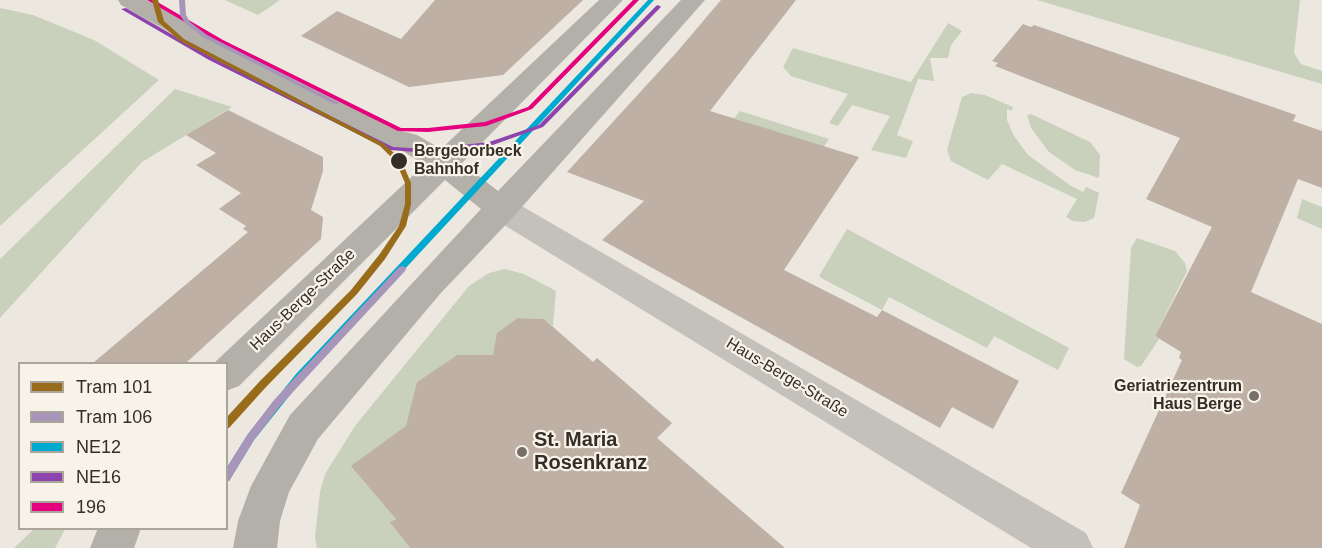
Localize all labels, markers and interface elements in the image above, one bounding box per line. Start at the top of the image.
place label: Bergeborbeck Bahnhof [414,142,522,180]
marker: Bergeborbeck Bahnhof [389,151,409,171]
street label: Haus-Berge-Straße [246,245,360,355]
street label: Haus-Berge-Straße [723,334,851,422]
legend [18,362,228,530]
text: Tram 101 [76,377,152,397]
place label: Geriatriezentrum Haus Berge [1114,377,1242,415]
marker: Geriatriezentrum Haus Berge [1247,389,1261,403]
text: Tram 106 [76,407,152,427]
place label: St. Maria Rosenkranz [534,428,647,475]
text: NE12 [76,437,121,457]
marker: St. Maria Rosenkranz [515,445,529,459]
text: NE16 [76,467,121,487]
text: 196 [76,497,106,517]

